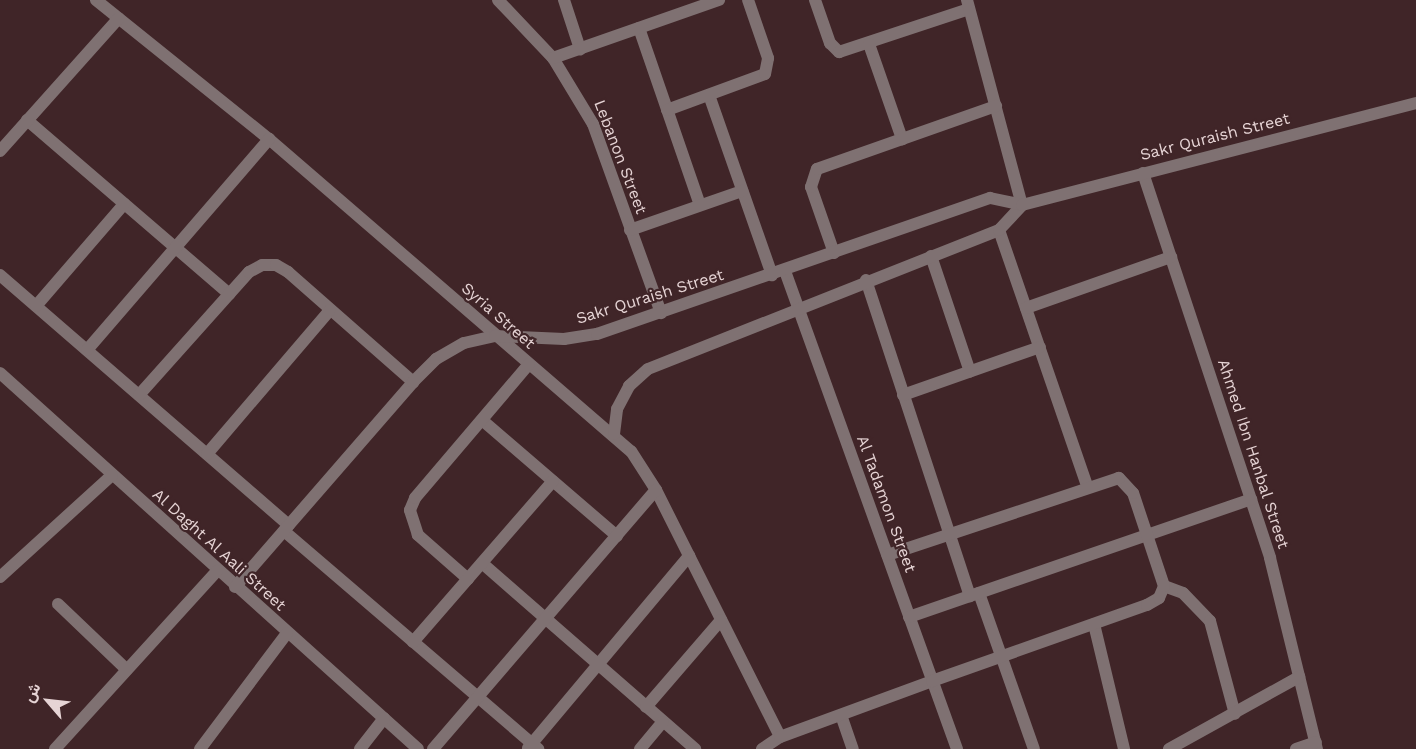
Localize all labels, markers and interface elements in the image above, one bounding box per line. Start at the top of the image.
street label: Lebanon Street [589,97,651,217]
street label: Sakr Quraish Street [1138,109,1292,165]
street label: Sakr Quraish Street [574,265,726,329]
street label: Syria Street [457,279,539,353]
street label: Ahmed Ibn Hanbal Street [1213,357,1293,551]
street label: Al Tadamon Street [852,432,920,576]
street label: Al Daght Al Aali Street [147,484,291,616]
north arrow [18,671,78,731]
text: ش [19,679,45,705]

